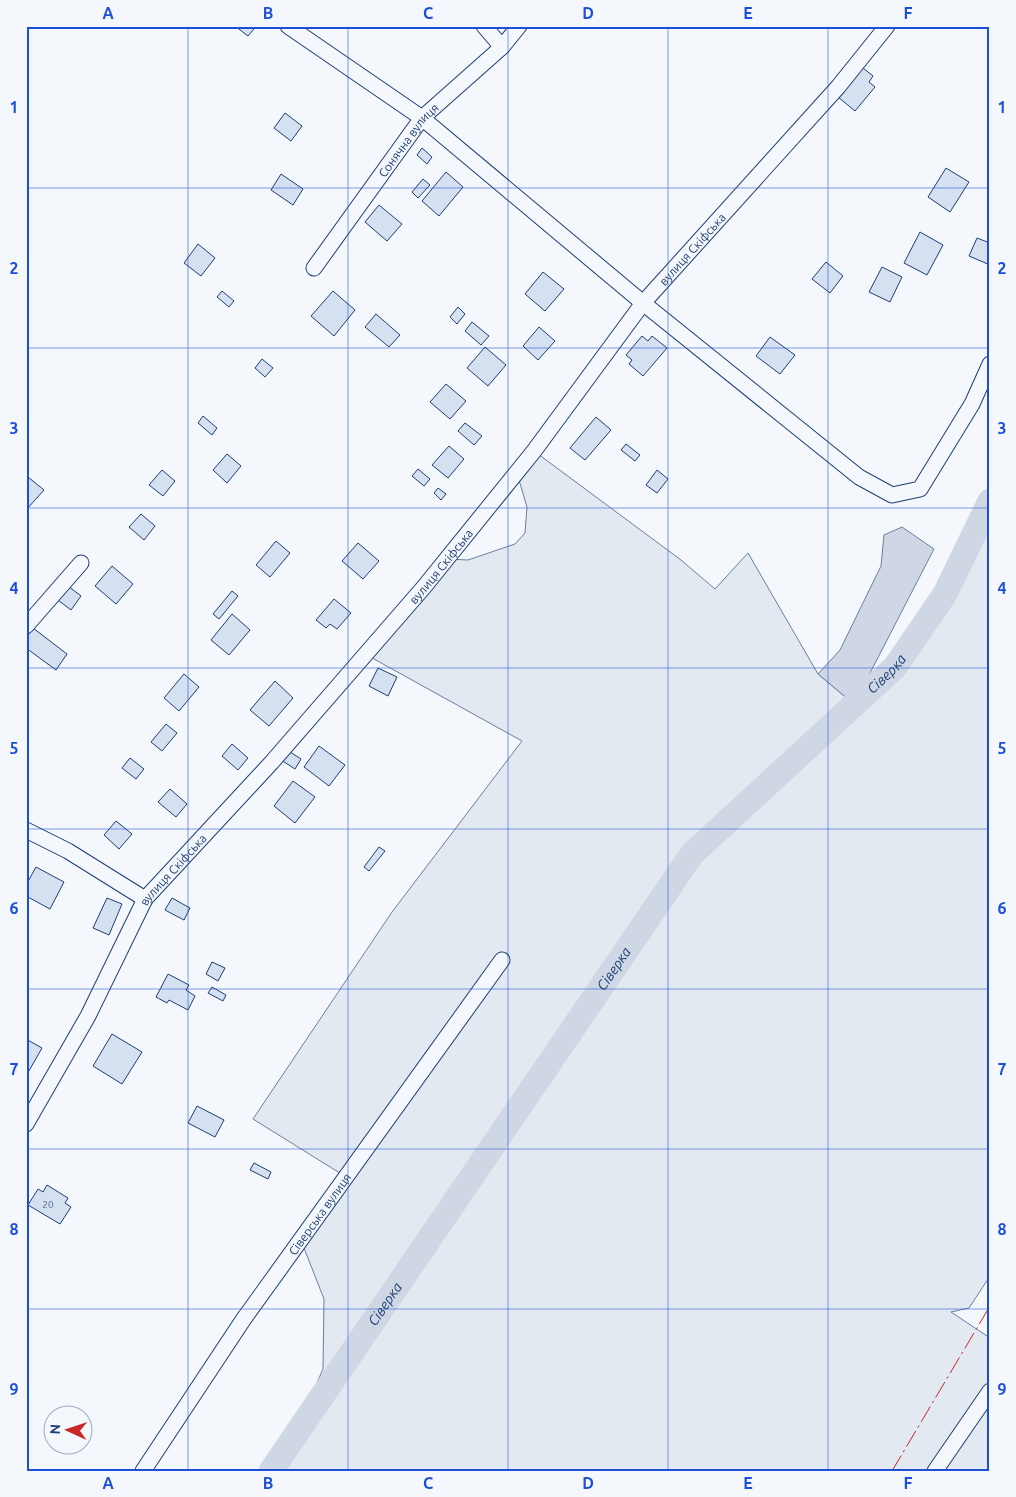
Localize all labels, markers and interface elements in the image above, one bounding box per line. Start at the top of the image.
text: A [102,4,114,22]
text: B [263,4,273,22]
text: C [423,4,433,22]
text: D [582,4,594,22]
text: E [743,4,753,22]
text: F [904,4,913,22]
text: 1 [9,98,19,116]
text: 1 [997,98,1007,116]
street label: Сонячна вулиця [375,100,441,179]
street label: вулиця Скіфська [656,210,728,287]
text: 2 [9,259,19,277]
text: 2 [997,259,1007,277]
text: 3 [9,419,19,437]
text: 3 [997,419,1007,437]
street label: вулиця Скіфська [406,526,475,606]
text: 4 [9,579,19,597]
text: 4 [997,579,1007,597]
water label: Сіверка [864,651,909,697]
text: 5 [9,739,19,757]
text: 5 [997,739,1007,757]
street label: вулиця Скіфська [137,831,209,907]
text: 6 [9,899,19,917]
text: 6 [997,899,1007,917]
water label: Сіверка [593,944,634,993]
text: 7 [9,1060,19,1078]
text: 7 [997,1060,1007,1078]
street label: Сіверська вулиця [286,1170,353,1257]
house number: 20 [42,1199,54,1210]
text: 8 [9,1220,19,1238]
text: 8 [997,1220,1007,1238]
water label: Сіверка [365,1279,405,1329]
text: 9 [9,1380,19,1398]
text: 9 [997,1380,1007,1398]
north arrow [42,1404,92,1454]
text: N [47,1424,63,1435]
text: A [102,1474,114,1492]
text: B [263,1474,273,1492]
text: C [423,1474,433,1492]
text: D [582,1474,594,1492]
text: E [743,1474,753,1492]
text: F [904,1474,913,1492]

